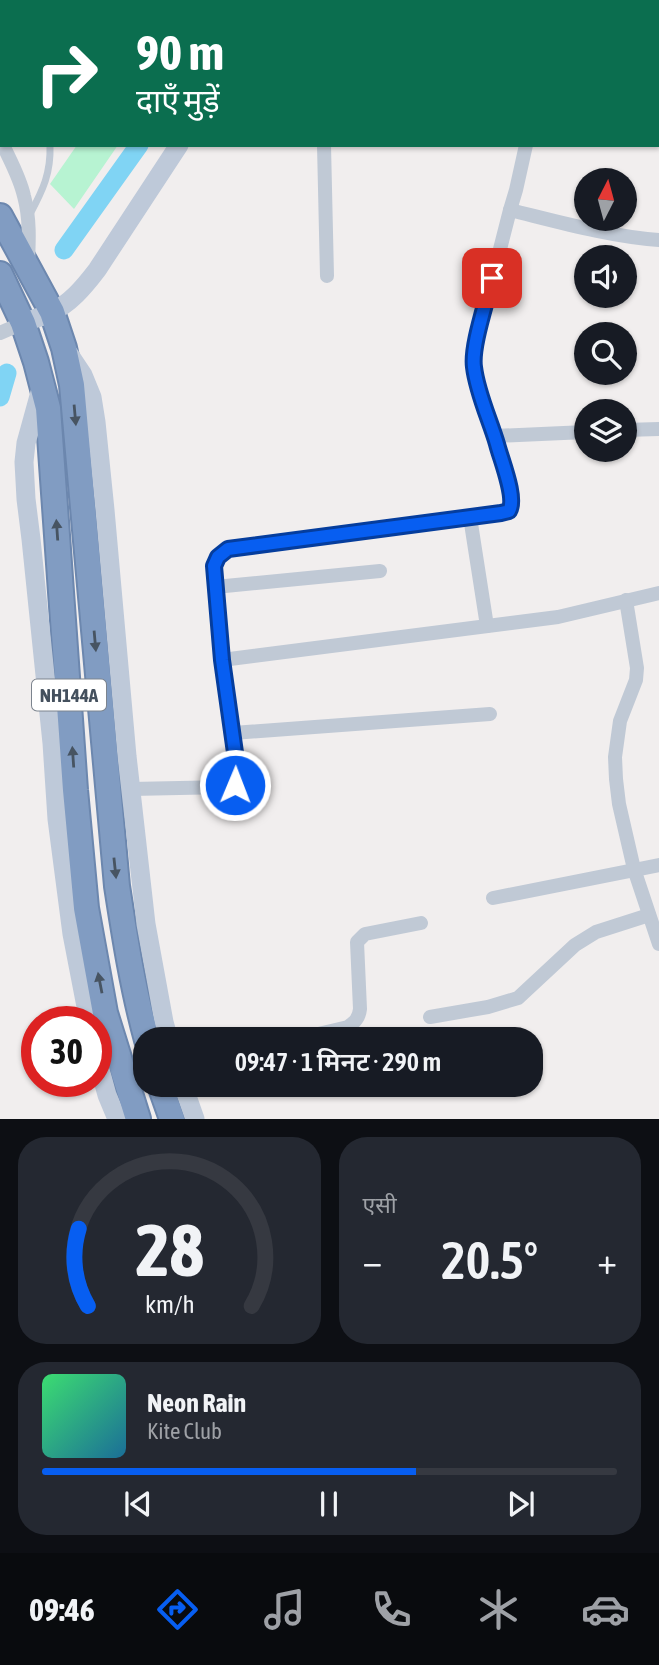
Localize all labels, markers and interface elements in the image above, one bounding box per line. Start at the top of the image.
text: 90 m [136,24,224,80]
icon: right [21,28,112,119]
text: दाएँ मुड़ें [136,82,220,119]
north arrow [574,168,637,231]
map controls [574,168,637,462]
button: sound [574,245,637,308]
pin [462,248,522,308]
icon: arrive [473,259,511,297]
button: search [574,322,637,385]
button: layers [574,399,637,462]
one-way arrow [70,404,81,426]
one-way arrow [51,519,62,541]
one-way arrow [90,630,101,652]
road number: NH144A [32,680,106,710]
one-way arrow [67,746,78,768]
position arrow [198,748,272,822]
one-way arrow [110,857,121,879]
one-way arrow [94,972,105,994]
speed limit sign: 30 [21,1006,112,1097]
text: 09:47 · 1 मिनट · 290 m [235,1047,441,1077]
text: एसी [363,1192,397,1218]
text: 28 [135,1209,203,1292]
text: 20.5° [441,1230,538,1290]
text: − [363,1239,382,1282]
text: + [597,1239,617,1282]
text: km/h [144,1290,194,1318]
text: Neon Rain [147,1388,246,1418]
text: Kite Club [147,1418,222,1444]
icon: previous [119,1485,157,1523]
icon: pause [310,1485,348,1523]
icon: next [502,1485,540,1523]
icon: directions [153,1585,202,1634]
icon: music [260,1585,309,1634]
icon: phone [367,1585,416,1634]
icon: climate [474,1585,523,1634]
icon: car [581,1585,630,1634]
text: 09:46 [29,1591,95,1628]

